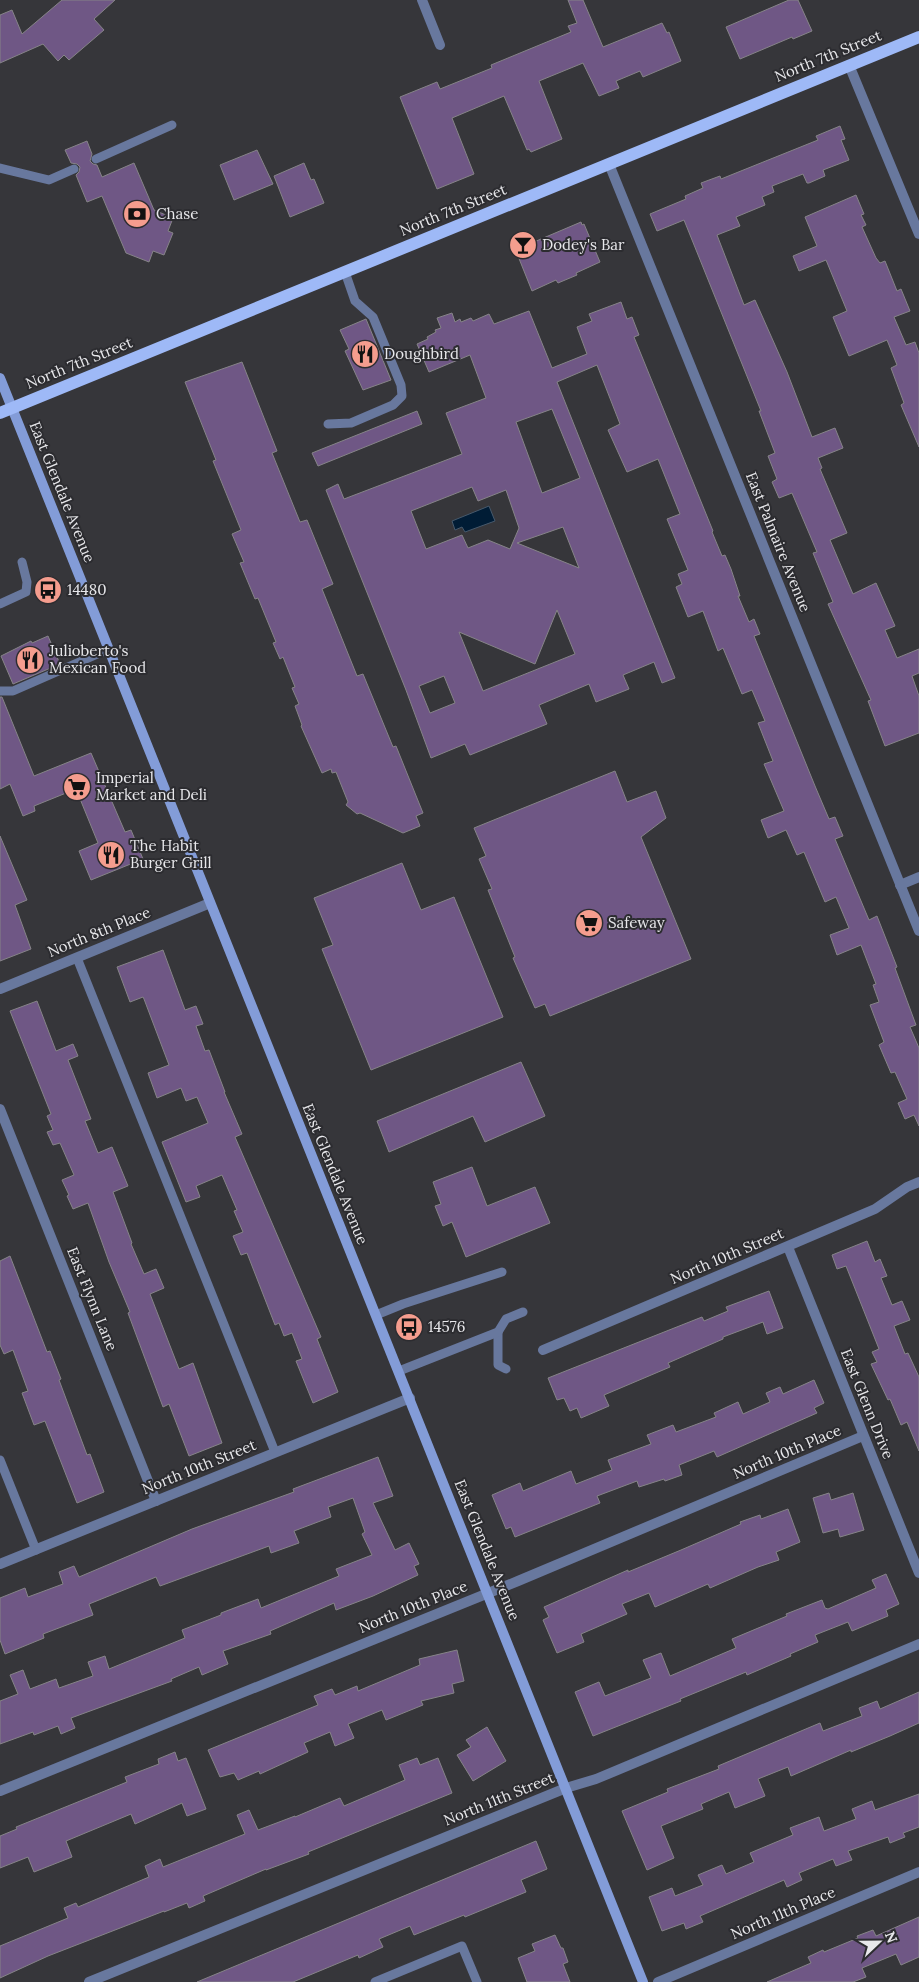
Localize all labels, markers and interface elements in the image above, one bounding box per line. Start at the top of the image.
street label: North 7th Street [772,25,884,86]
street label: North 7th Street [397,179,509,240]
bank icon: Chase [122,199,152,229]
place label: Chase [156,204,198,223]
bar icon: Dodey's Bar [508,230,538,260]
place label: Dodey's Bar [542,235,625,254]
street label: North 7th Street [23,332,135,393]
restaurant icon: Doughbird [350,339,380,369]
place label: Doughbird [384,344,459,363]
street label: East Glendale Avenue [26,419,99,565]
street label: East Palmaire Avenue [742,469,815,615]
bus stop icon: 14480 [33,575,63,605]
place label: 14480 [67,580,106,599]
place label: Julioberto's Mexican Food [48,641,146,677]
restaurant icon: Julioberto's Mexican Food [15,645,45,675]
place label: Imperial Market and Deli [96,768,207,804]
supermarket icon: Imperial Market and Deli [62,772,92,802]
place label: The Habit Burger Grill [130,836,212,872]
restaurant icon: The Habit Burger Grill [96,840,126,870]
street label: North 8th Place [45,902,153,961]
supermarket icon: Safeway [574,908,604,938]
place label: Safeway [608,913,665,932]
street label: East Glendale Avenue [299,1101,372,1247]
street label: North 10th Street [667,1223,787,1288]
street label: East Flynn Lane [63,1244,122,1353]
bus stop icon: 14576 [394,1312,424,1342]
place label: 14576 [428,1317,465,1336]
street label: East Glenn Drive [837,1346,898,1462]
street label: North 10th Place [730,1420,844,1483]
street label: North 10th Street [139,1435,259,1498]
street label: East Glendale Avenue [451,1477,524,1623]
street label: North 10th Place [356,1576,470,1637]
street label: North 11th Street [441,1768,557,1829]
street label: North 11th Place [728,1882,838,1943]
north arrow [854,1917,904,1967]
text: N [881,1929,901,1946]

